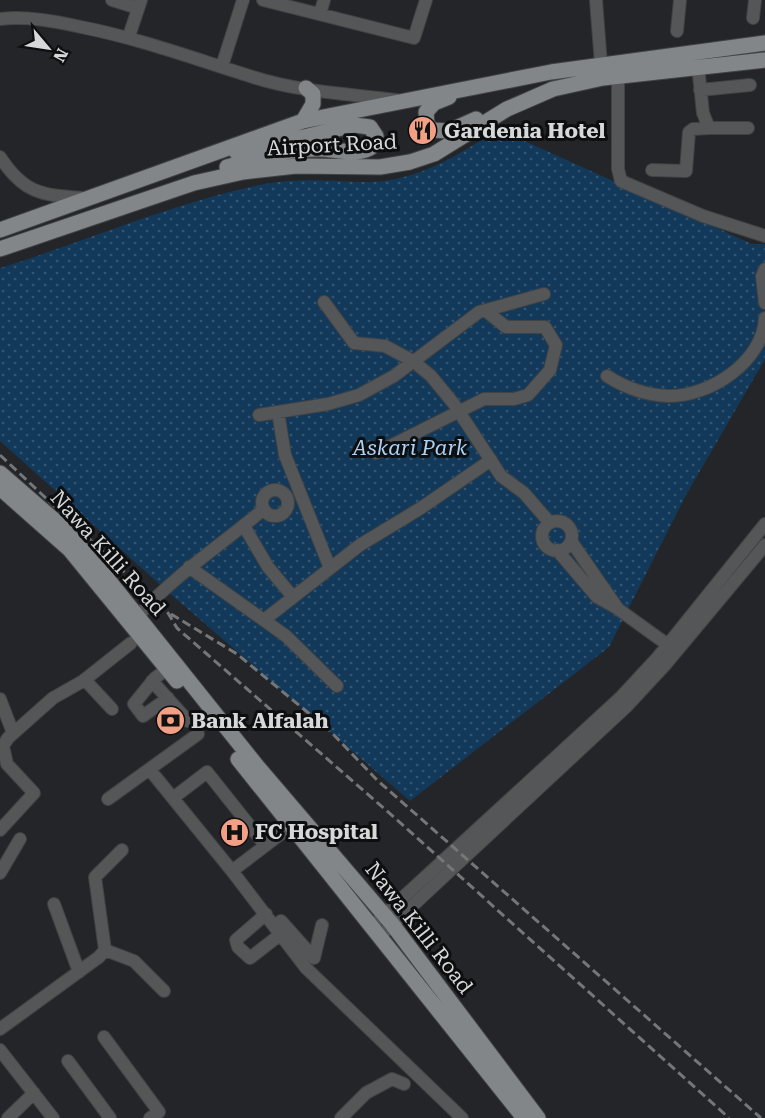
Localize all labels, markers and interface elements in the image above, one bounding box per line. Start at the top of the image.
north arrow [18,18,78,78]
text: N [49,45,72,65]
restaurant icon: Gardenia Hotel [407,115,439,147]
place label: Gardenia Hotel [444,119,605,143]
street label: Airport Road [266,130,398,160]
park label: Askari Park [351,436,468,460]
street label: Nawa Killi Road [46,486,171,621]
bank icon: Bank Alfalah [154,705,186,737]
place label: Bank Alfalah [191,709,329,733]
hospital icon: FC Hospital [218,816,250,848]
place label: FC Hospital [255,820,378,844]
street label: Nawa Killi Road [360,858,478,999]

